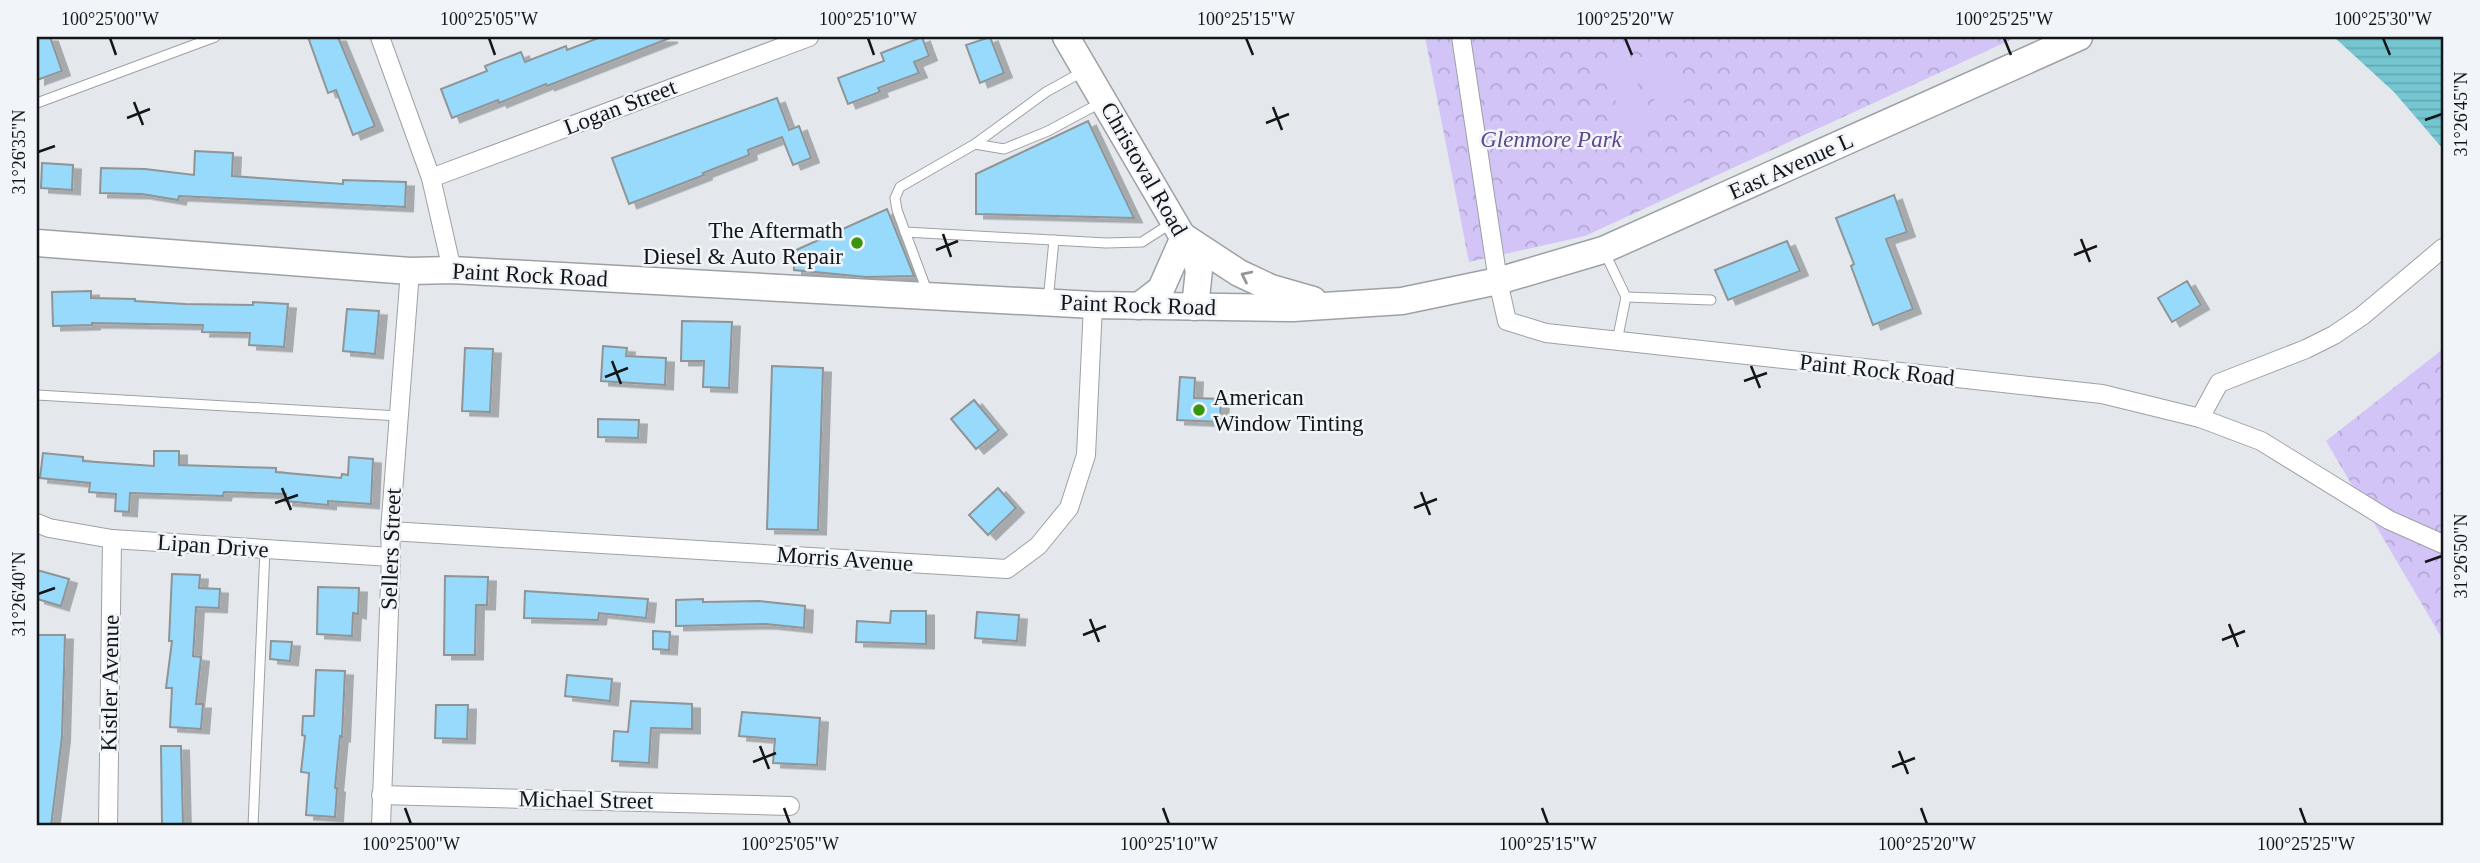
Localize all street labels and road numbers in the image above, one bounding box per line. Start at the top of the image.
street label: Logan Street [560,74,680,140]
street label: Christoval Road [1096,98,1193,241]
street label: East Avenue L [1725,127,1857,205]
street label: Paint Rock Road [452,258,609,292]
street label: Paint Rock Road [1060,290,1217,320]
street label: Paint Rock Road [1798,349,1956,391]
street label: Sellers Street [376,487,406,610]
street label: Lipan Drive [156,530,270,562]
street label: Morris Avenue [776,542,914,576]
street label: Kistler Avenue [96,614,124,752]
street label: Michael Street [518,786,654,814]

